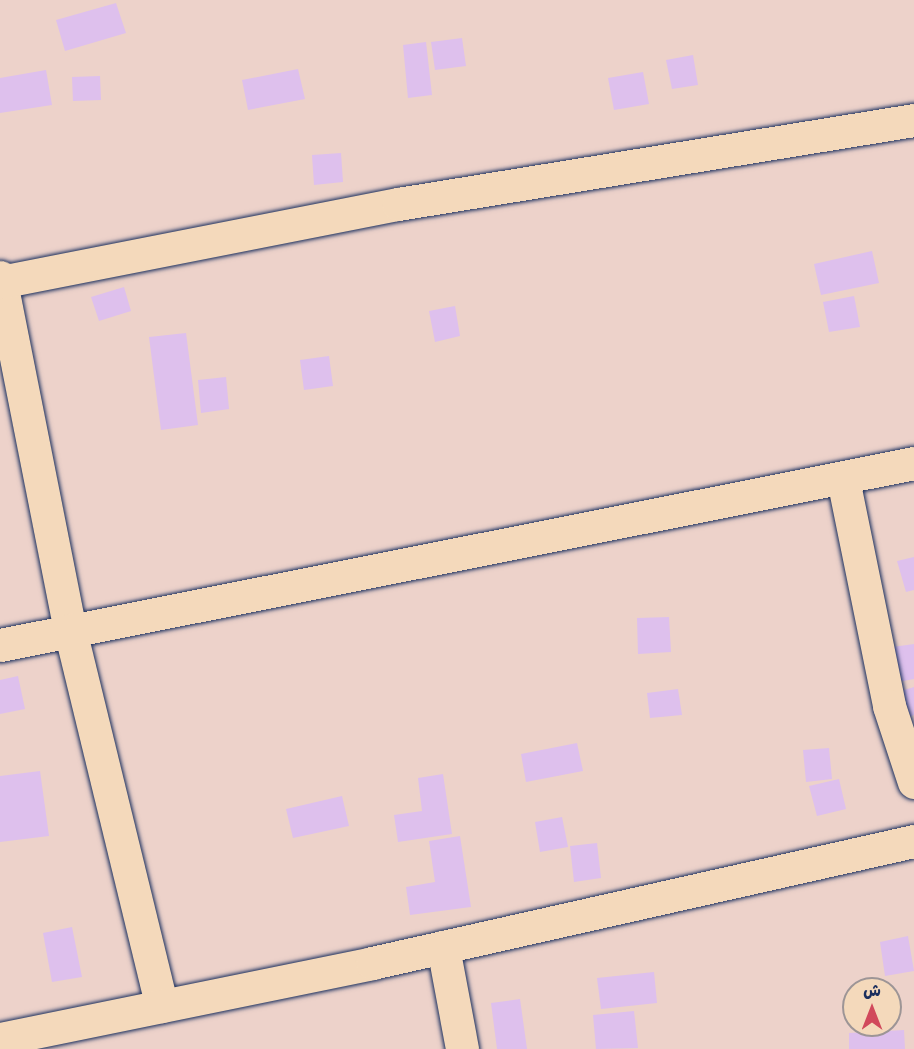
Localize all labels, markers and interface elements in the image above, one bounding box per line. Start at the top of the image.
north arrow [842,977,902,1037]
text: ش [863,982,881,1000]

